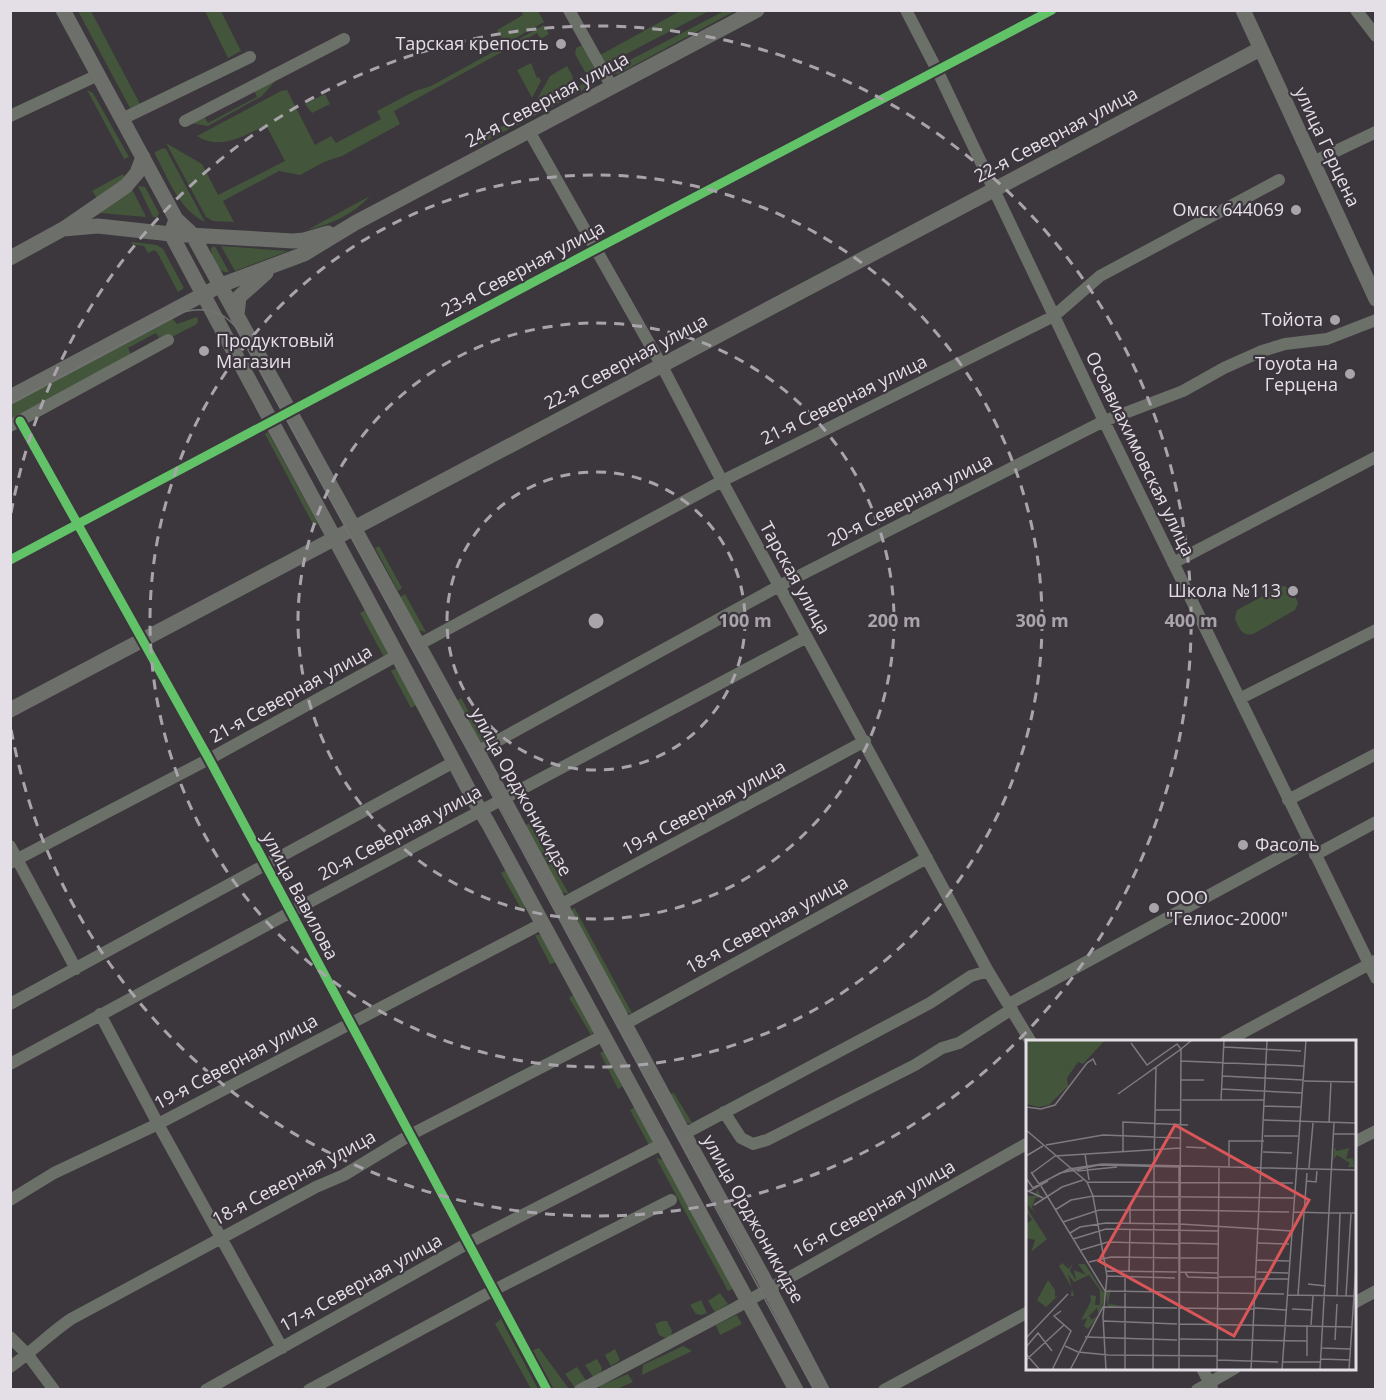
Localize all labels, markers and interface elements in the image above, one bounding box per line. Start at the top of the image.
place label: Тарская крепость [395,31,549,55]
marker: Тарская крепость [554,37,568,51]
street label: 24-я Северная улица [461,46,633,152]
street label: 22-я Северная улица [970,81,1142,187]
street label: улица Герцена [1290,83,1366,211]
place label: Омск 644069 [1172,197,1284,221]
marker: Омск 644069 [1289,203,1303,217]
street label: 23-я Северная улица [437,215,609,321]
place label: Тойота [1262,307,1323,331]
street label: 22-я Северная улица [540,308,712,414]
marker: Тойота [1328,313,1342,327]
place label: Продуктовый Магазин [216,328,335,373]
marker: Продуктовый Магазин [197,344,211,358]
street label: Осоавиахимовская улица [1081,347,1201,560]
street label: 21-я Северная улица [757,348,931,450]
place label: Toyota на Герцена [1255,351,1338,396]
marker: Toyota на Герцена [1343,367,1357,381]
street label: 20-я Северная улица [823,447,996,551]
street label: Тарская улица [755,517,837,638]
place label: Школа №113 [1168,578,1281,602]
marker: Школа №113 [1286,584,1300,598]
text: 100 m [718,608,772,632]
text: 200 m [867,608,921,632]
text: 300 m [1015,608,1069,632]
text: 400 m [1164,608,1218,632]
centre of rings [586,611,606,631]
street label: 21-я Северная улица [205,639,376,748]
street label: улица Орджоникидзе [466,703,578,880]
street label: 19-я Северная улица [618,754,790,860]
street label: 20-я Северная улица [314,779,486,885]
street label: улица Вавилова [257,827,345,964]
place label: Фасоль [1255,832,1320,856]
marker: Фасоль [1236,838,1250,852]
street label: 18-я Северная улица [681,870,852,979]
place label: ООО "Гелиос-2000" [1166,885,1288,930]
marker: ООО "Гелиос-2000" [1147,901,1161,915]
street label: 19-я Северная улица [150,1008,322,1114]
inset map [1026,1040,1356,1370]
street label: 18-я Северная улица [208,1124,380,1230]
street label: улица Орджоникидзе [698,1130,810,1307]
street label: 16-я Северная улица [788,1154,959,1263]
street label: 17-я Северная улица [275,1228,446,1337]

